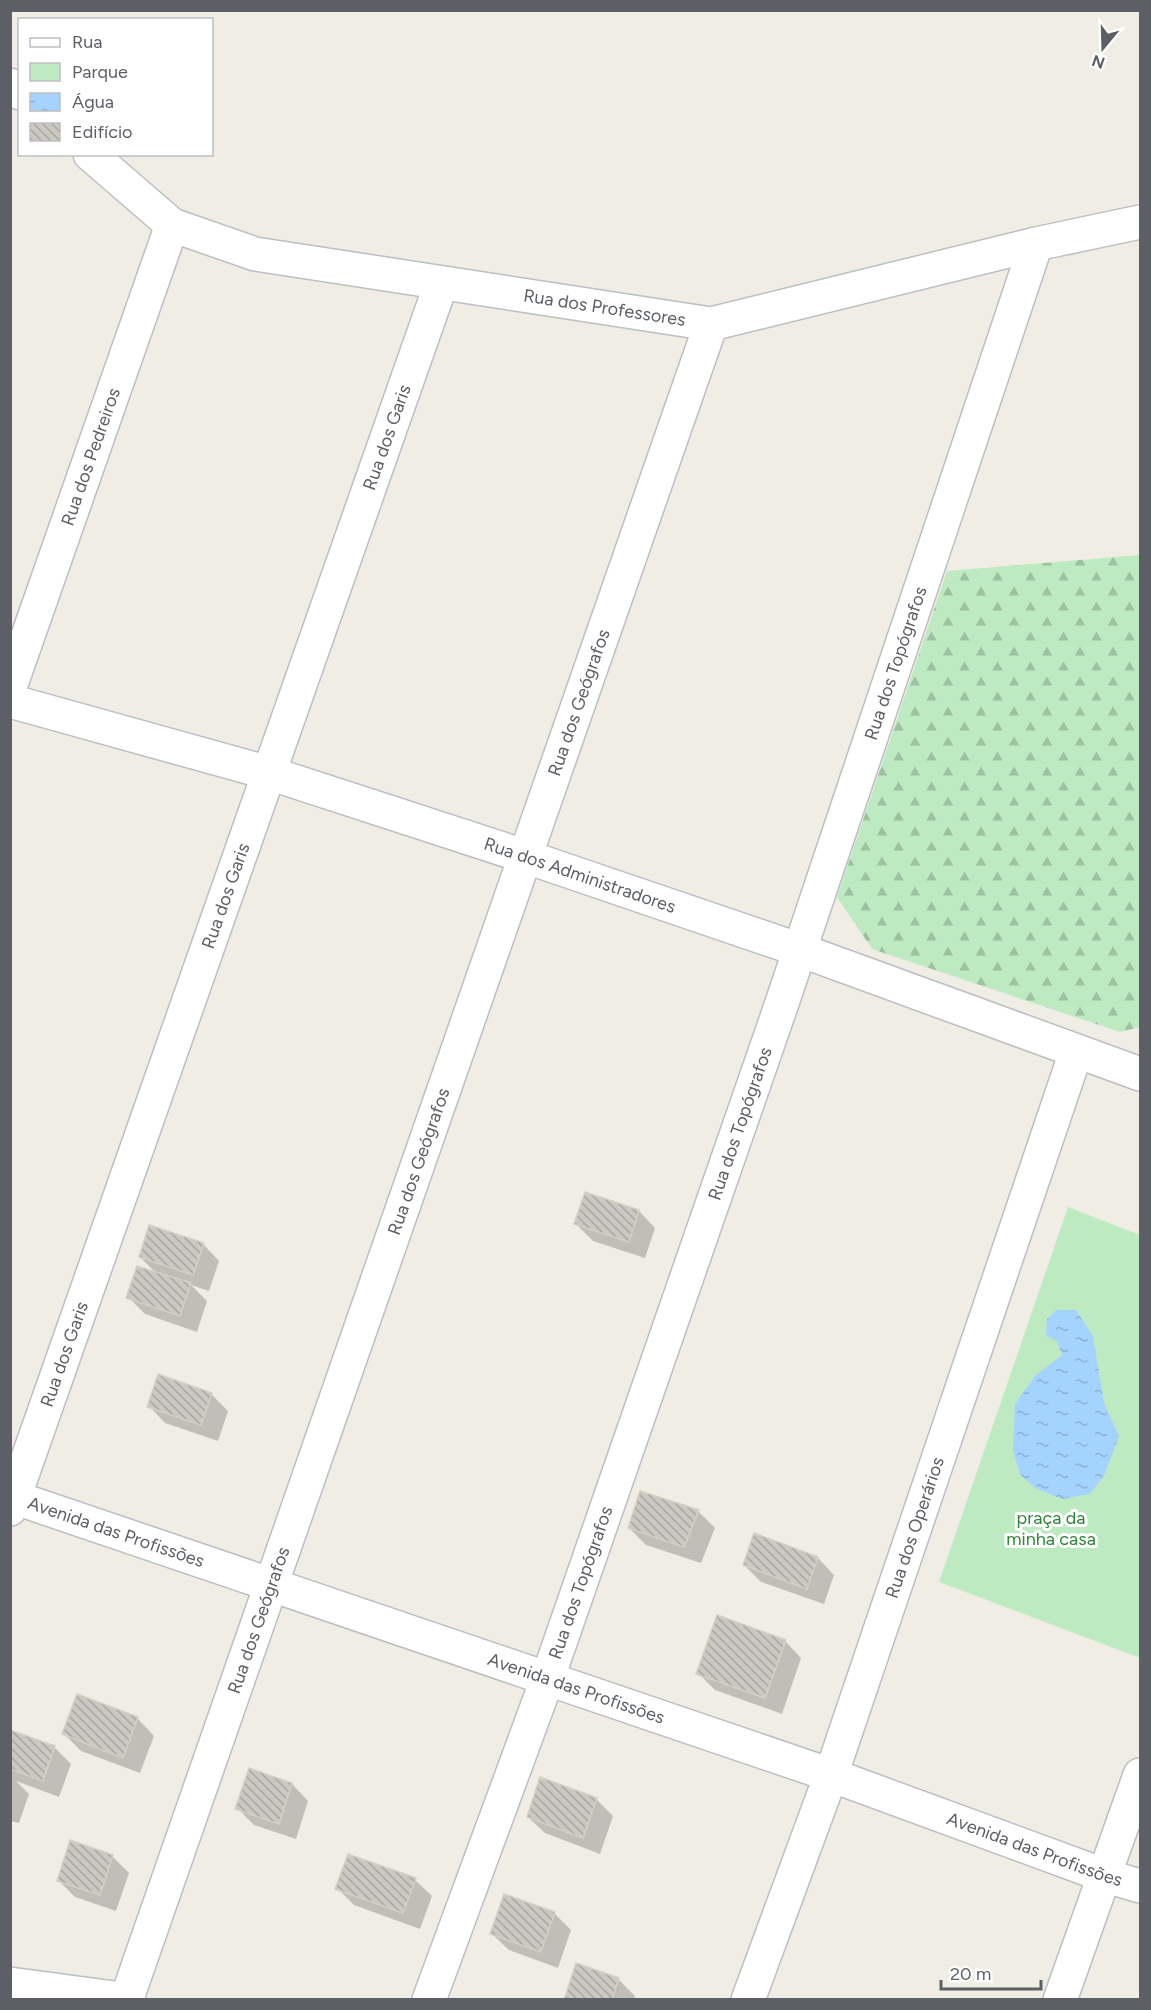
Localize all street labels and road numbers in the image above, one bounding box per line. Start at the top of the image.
street label: Rua dos Professores [522,284,687,331]
street label: Rua dos Garis [358,382,416,493]
street label: Rua dos Pedreiros [56,385,125,529]
street label: Rua dos Topógrafos [860,584,932,743]
street label: Rua dos Geógrafos [543,626,615,779]
street label: Rua dos Administradores [481,833,679,918]
street label: Rua dos Garis [197,840,254,952]
street label: Rua dos Topógrafos [703,1044,777,1203]
street label: Rua dos Geógrafos [383,1085,455,1238]
street label: Rua dos Garis [36,1299,93,1410]
street label: Rua dos Operários [881,1454,949,1601]
street label: Avenida das Profissões [25,1492,207,1572]
street label: Rua dos Topógrafos [544,1503,617,1662]
street label: Rua dos Geógrafos [223,1544,295,1697]
street label: Avenida das Profissões [485,1648,667,1729]
street label: Avenida das Profissões [944,1808,1125,1891]

